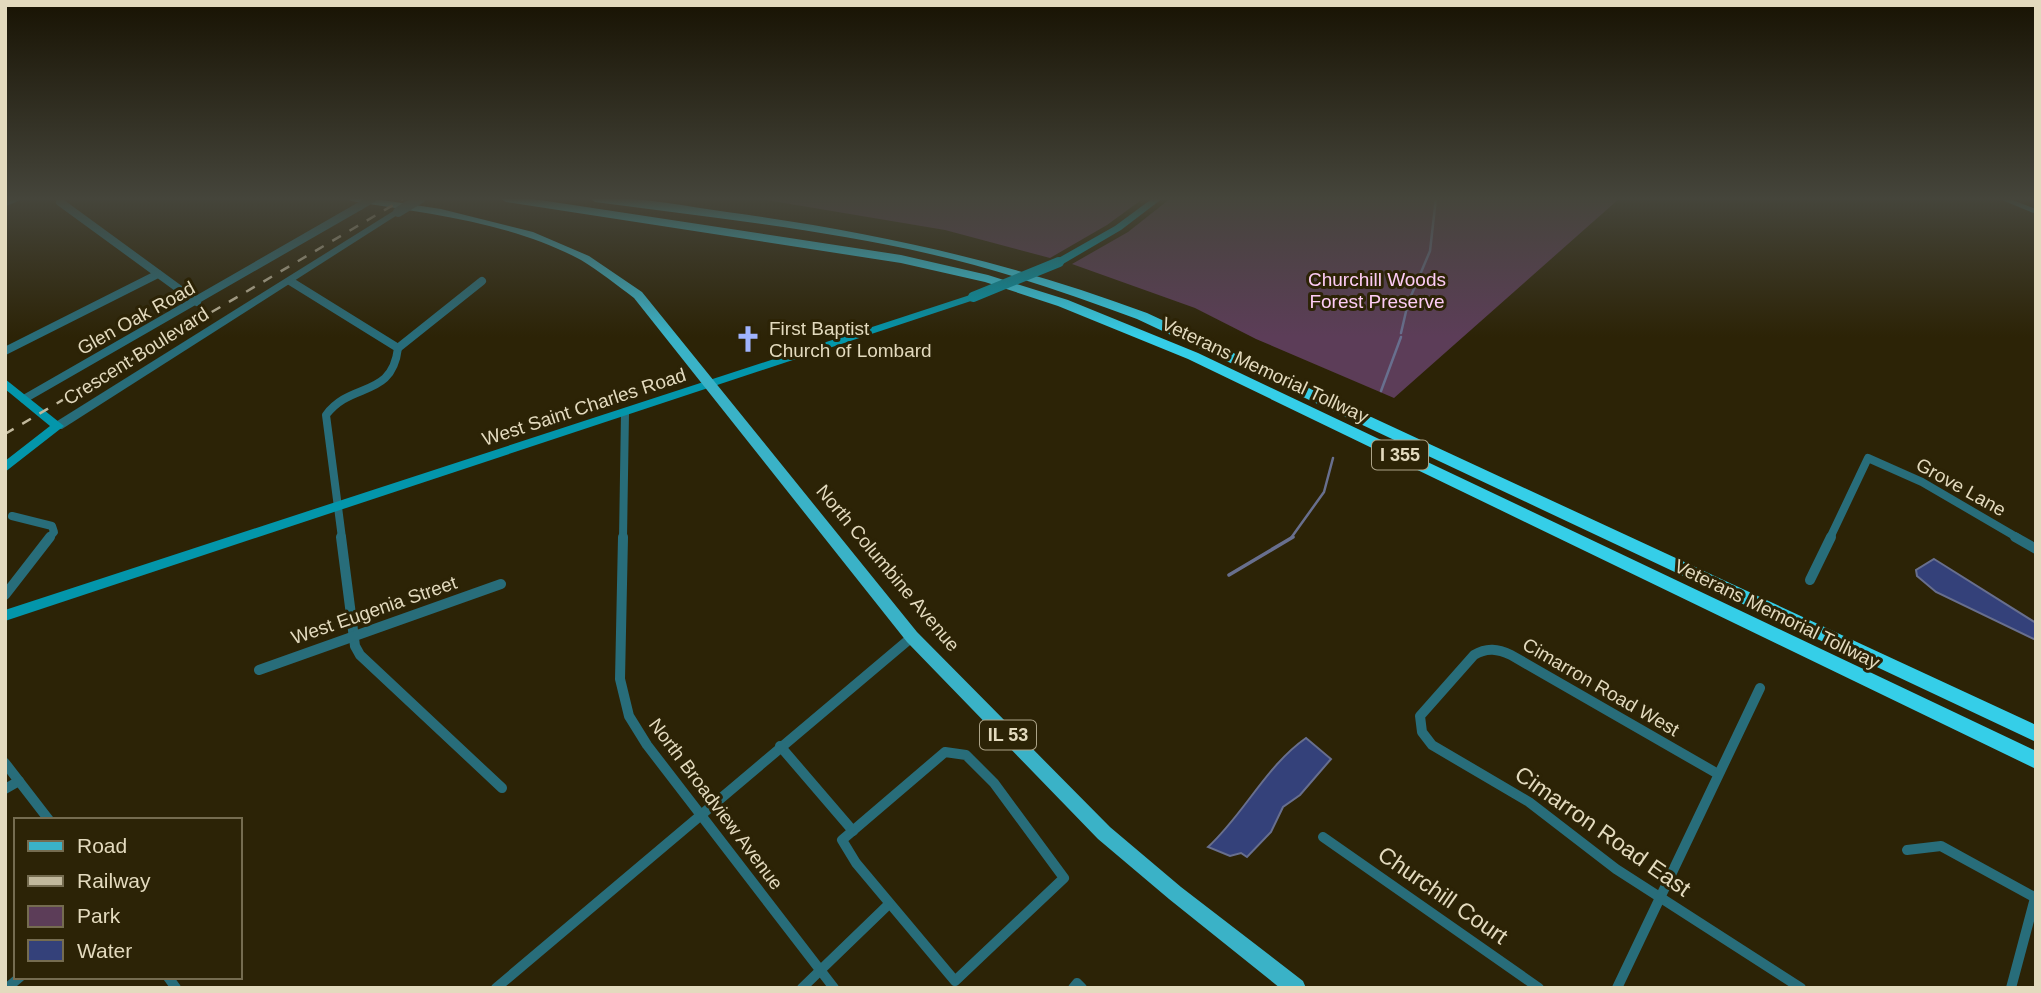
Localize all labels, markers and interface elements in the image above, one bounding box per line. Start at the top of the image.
park label: Churchill Woods Forest Preserve [1308,269,1446,312]
street label: Glen Oak Road [74,277,198,359]
street label: Crescent Boulevard [60,303,212,409]
street label: Veterans Memorial Tollway [1158,313,1372,427]
place label: First Baptist Church of Lombard [769,318,932,361]
church icon: First Baptist Church of Lombard [733,324,763,354]
street label: West Saint Charles Road [479,364,689,450]
road number: I 355 [1372,440,1428,470]
street label: Grove Lane [1912,454,2010,520]
street label: North Columbine Avenue [812,480,964,656]
street label: Veterans Memorial Tollway [1671,555,1883,673]
street label: West Eugenia Street [288,572,460,648]
street label: Cimarron Road West [1519,634,1684,741]
street label: North Broadview Avenue [645,714,787,894]
road number: IL 53 [980,720,1036,750]
street label: Cimarron Road East [1510,761,1696,902]
legend [14,818,242,979]
text: Road [77,834,127,857]
street label: Churchill Court [1373,841,1513,950]
text: Railway [77,869,151,892]
text: Park [77,904,121,927]
text: Water [77,939,132,962]

